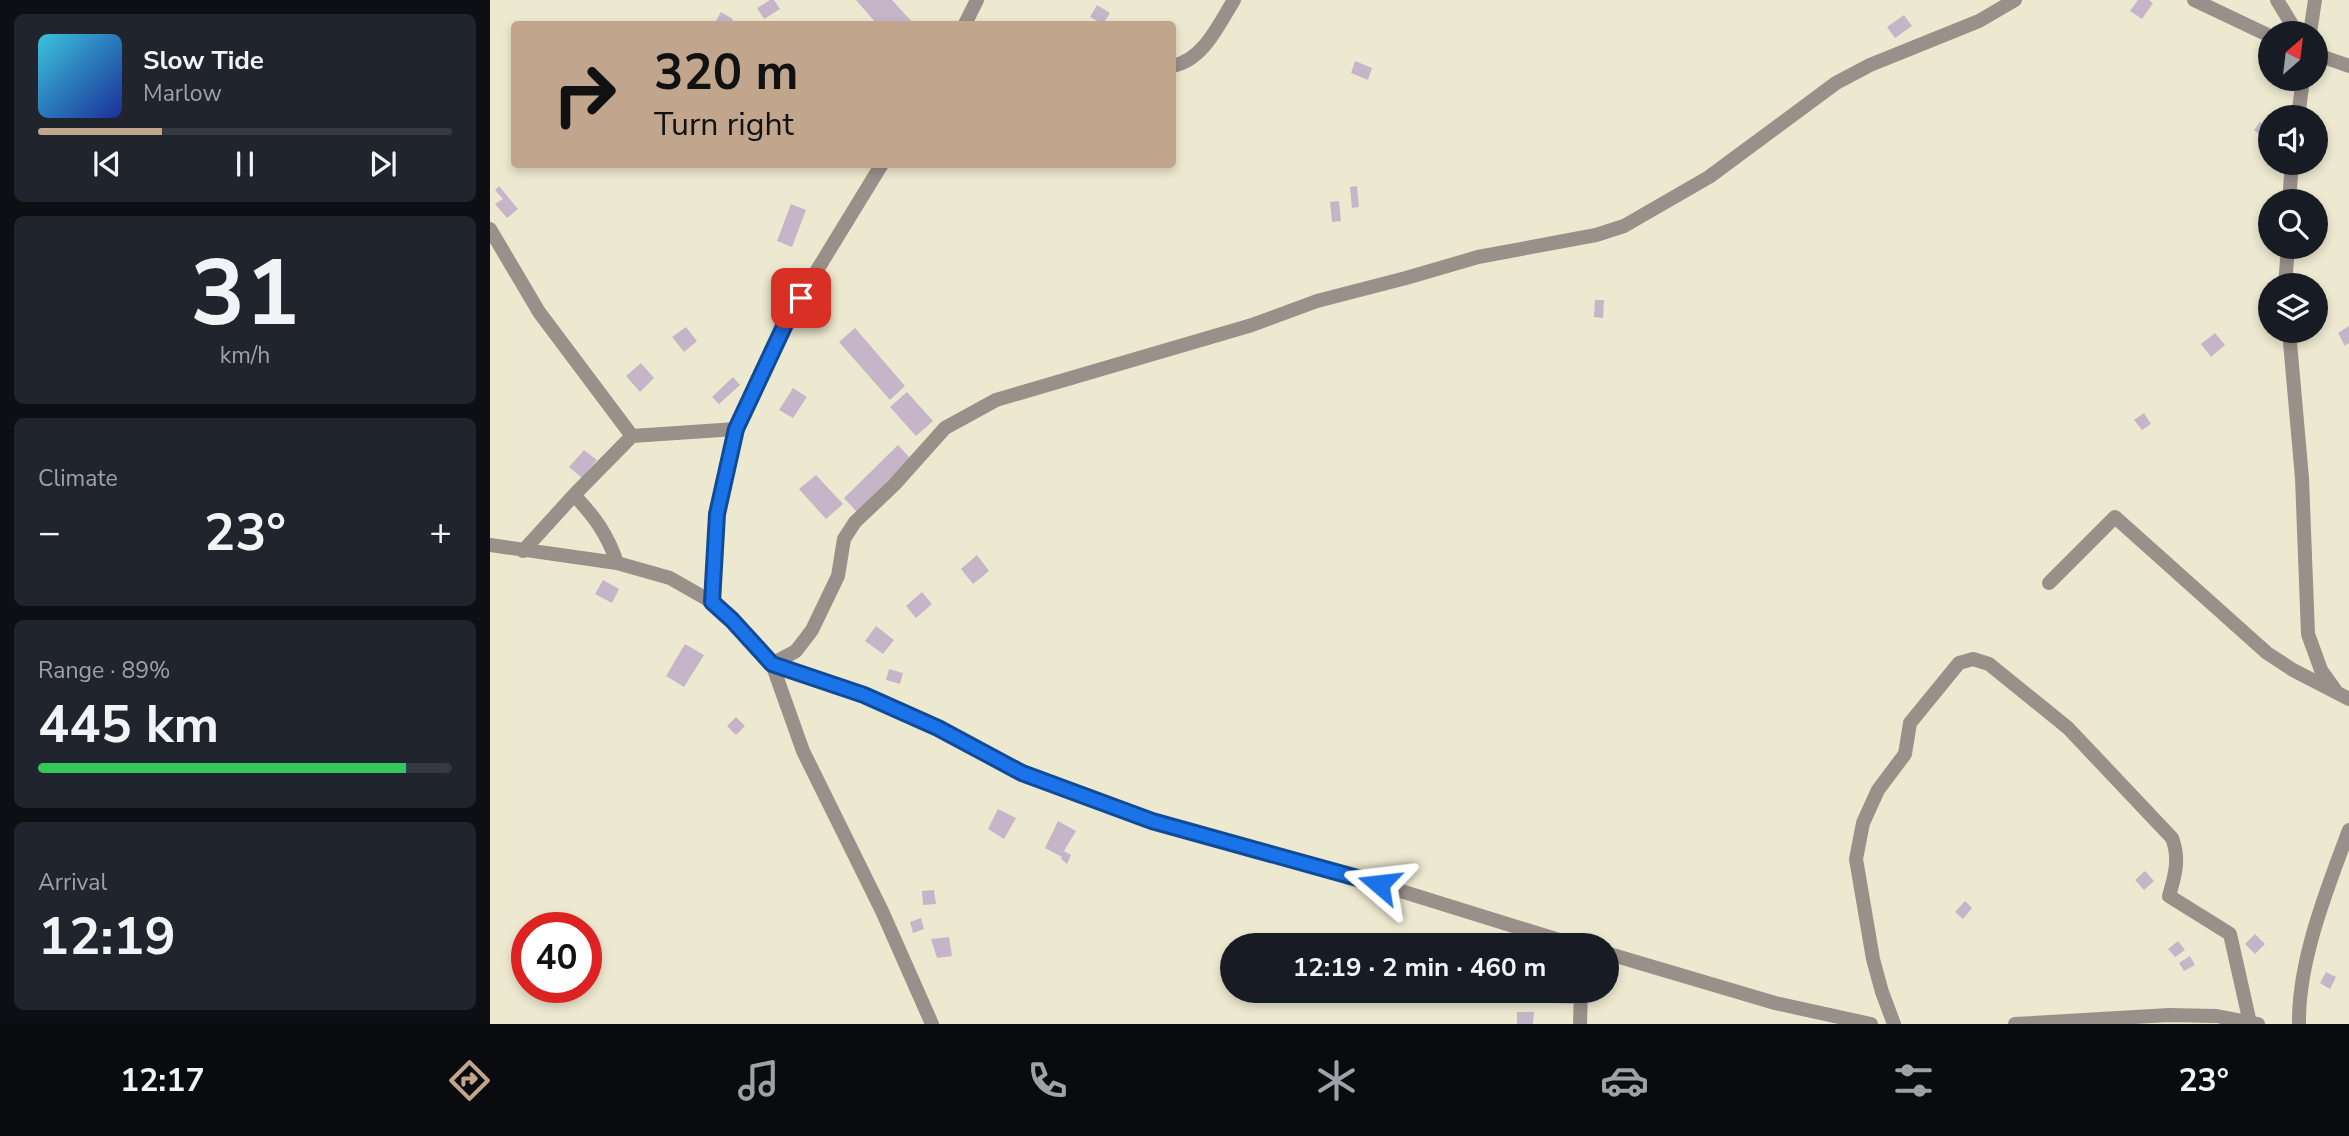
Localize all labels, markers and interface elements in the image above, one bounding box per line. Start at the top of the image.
north arrow [2258,21,2328,91]
map controls [2258,21,2328,343]
text: 320 m [654,39,798,106]
text: Slow Tide [143,43,264,78]
icon: right [539,49,630,140]
text: Marlow [143,78,222,109]
text: Turn right [654,103,794,146]
button: sound [2258,105,2328,175]
icon: previous [88,145,126,183]
icon: pause [226,145,264,183]
icon: next [364,145,402,183]
button: search [2258,189,2328,259]
text: 31 [190,232,300,356]
pin [771,268,831,328]
button: layers [2258,273,2328,343]
icon: arrive [782,279,820,317]
text: km/h [220,340,270,371]
text: Climate [38,463,118,494]
text: 23° [204,497,286,568]
text: − [38,507,61,558]
text: + [429,507,452,558]
text: Range · 89% [38,655,170,686]
text: 445 km [38,689,219,760]
position arrow [1342,847,1416,921]
text: Arrival [38,867,107,898]
text: 12:19 [38,901,176,972]
speed limit sign: 40 [511,912,602,1003]
text: 12:19 · 2 min · 460 m [1293,950,1546,985]
icon: directions [445,1056,494,1105]
icon: music [734,1056,783,1105]
icon: phone [1023,1056,1072,1105]
icon: climate [1312,1056,1361,1105]
icon: car [1600,1056,1649,1105]
icon: filters [1889,1056,1938,1105]
text: 12:17 [120,1059,205,1102]
text: 23° [2178,1059,2229,1102]

